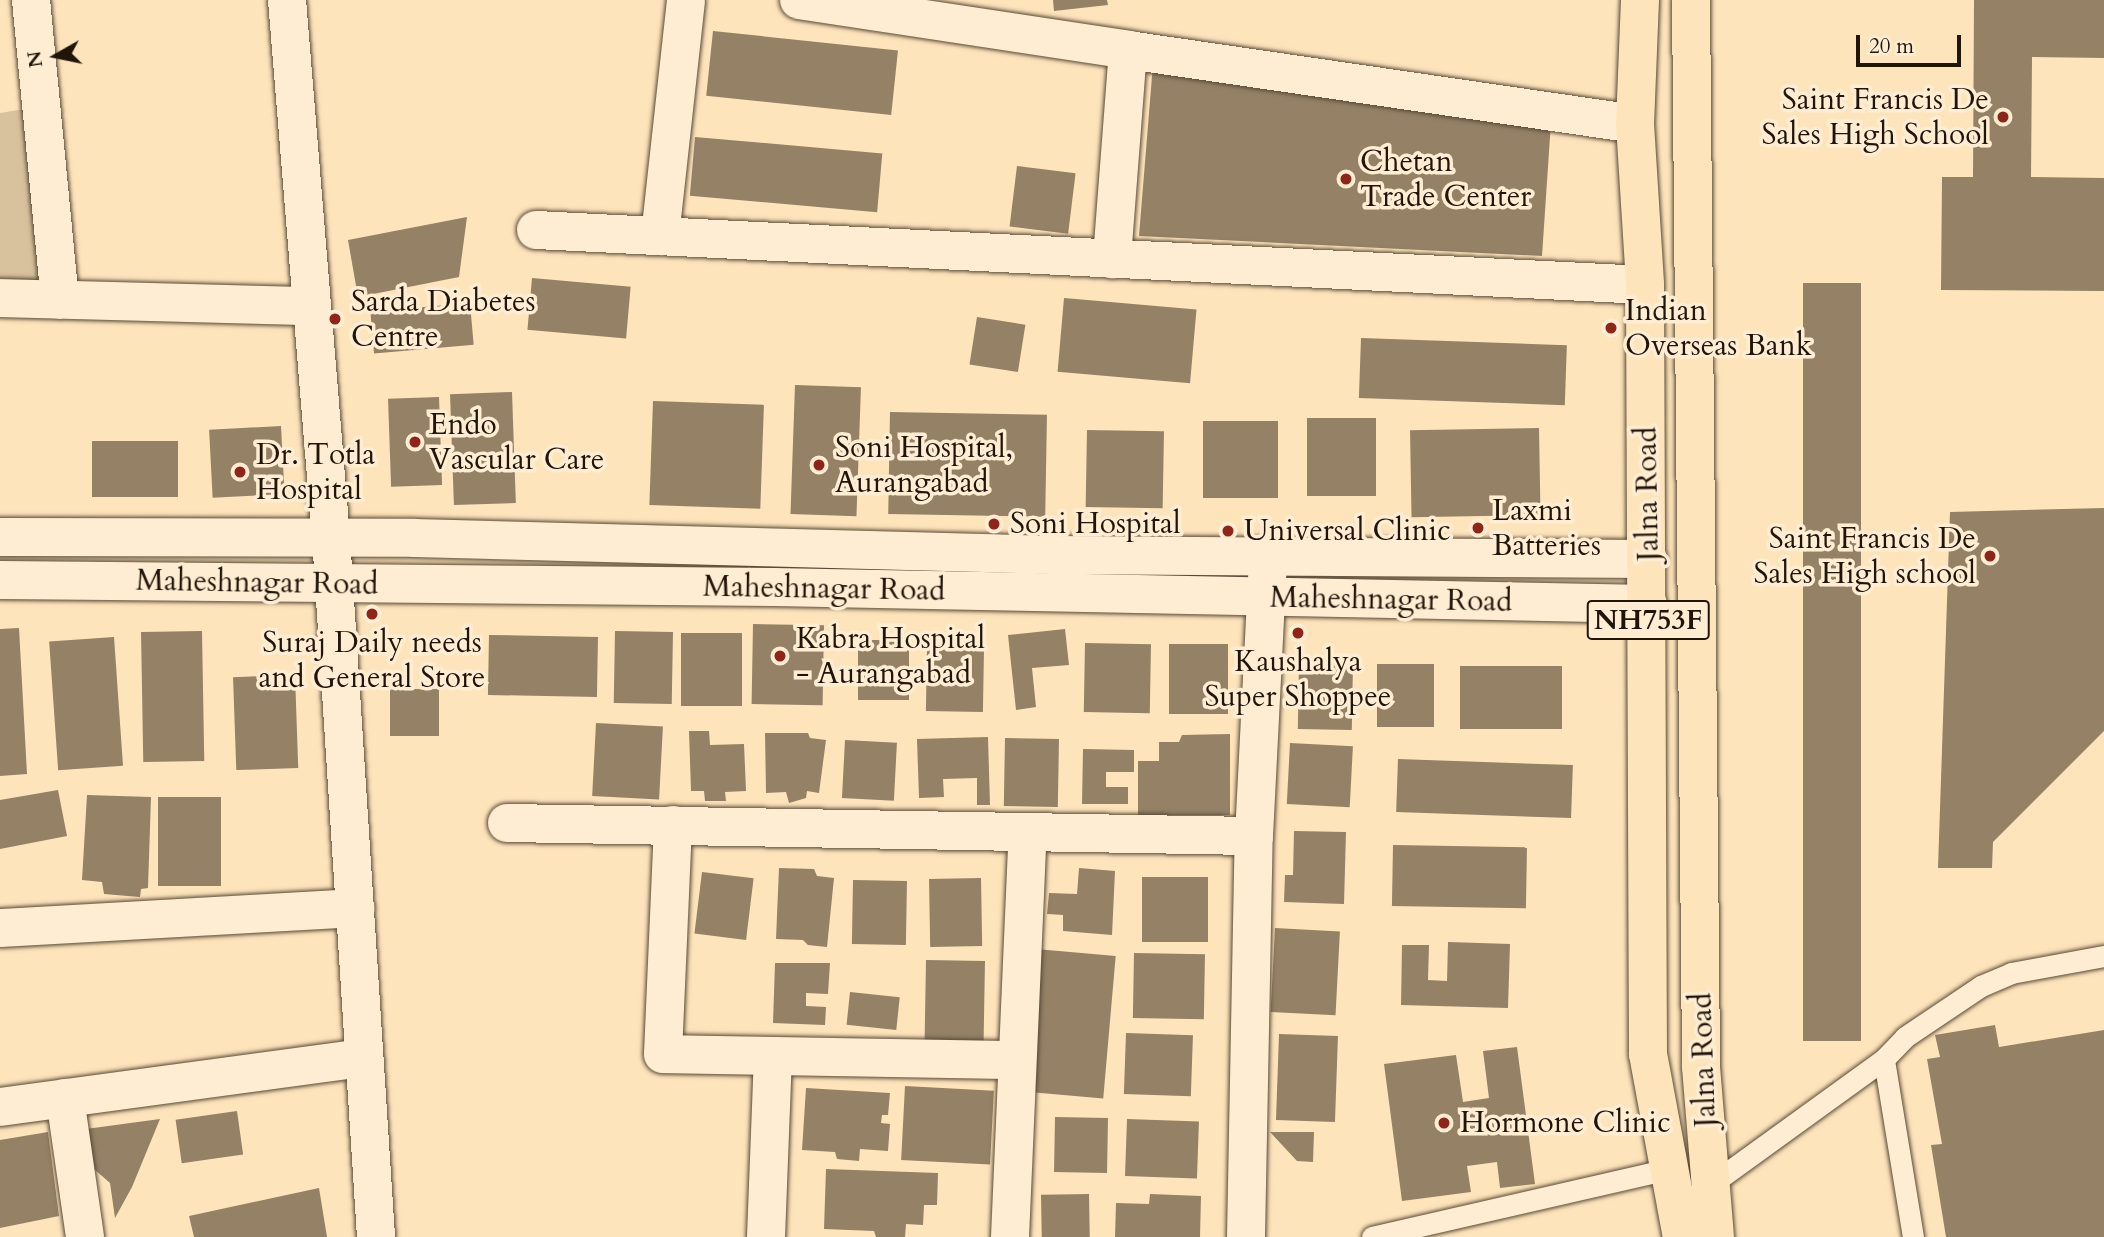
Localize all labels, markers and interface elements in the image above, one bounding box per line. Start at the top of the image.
north arrow [21,21,91,91]
scale bar [1859,21,1964,65]
text: 20 m [1869,32,1914,61]
text: N [21,49,49,69]
place label: Saint Francis De Sales High School [1762,82,1989,152]
marker: Saint Francis De Sales High School [1995,109,2011,125]
place label: Chetan Trade Center [1360,144,1531,214]
marker: Chetan Trade Center [1338,171,1354,187]
place label: Sarda Diabetes Centre [351,284,536,354]
place label: Indian Overseas Bank [1625,293,1812,364]
marker: Sarda Diabetes Centre [325,309,345,329]
marker: Indian Overseas Bank [1603,320,1619,336]
place label: Endo Vascular Care [429,407,604,477]
street label: Jalna Road [1629,426,1667,562]
place label: Soni Hospital, Aurangabad [835,430,1013,500]
marker: Endo Vascular Care [407,434,423,450]
place label: Dr. Totla Hospital [256,437,375,508]
marker: Soni Hospital, Aurangabad [809,455,829,475]
marker: Dr. Totla Hospital [230,462,250,482]
place label: Laxmi Batteries [1492,493,1601,564]
place label: Soni Hospital [1010,506,1181,542]
place label: Universal Clinic [1244,513,1451,549]
marker: Soni Hospital [984,514,1004,534]
marker: Laxmi Batteries [1470,520,1486,536]
marker: Universal Clinic [1218,521,1238,541]
place label: Saint Francis De Sales High school [1754,521,1976,592]
marker: Saint Francis De Sales High school [1982,548,1998,564]
street label: Maheshnagar Road [135,563,379,603]
street label: Maheshnagar Road [702,569,946,609]
street label: Maheshnagar Road [1269,580,1513,620]
road number: NH753F [1585,596,1711,644]
marker: Suraj Daily needs and General Store [364,606,380,622]
place label: Kabra Hospital - Aurangabad [796,621,985,692]
place label: Suraj Daily needs and General Store [259,625,485,696]
marker: Kaushalya Super Shoppee [1290,625,1306,641]
place label: Kaushalya Super Shoppee [1205,644,1391,714]
marker: Kabra Hospital - Aurangabad [770,646,790,666]
street label: Jalna Road [1684,992,1724,1128]
place label: Hormone Clinic [1460,1105,1671,1141]
marker: Hormone Clinic [1434,1113,1454,1133]

